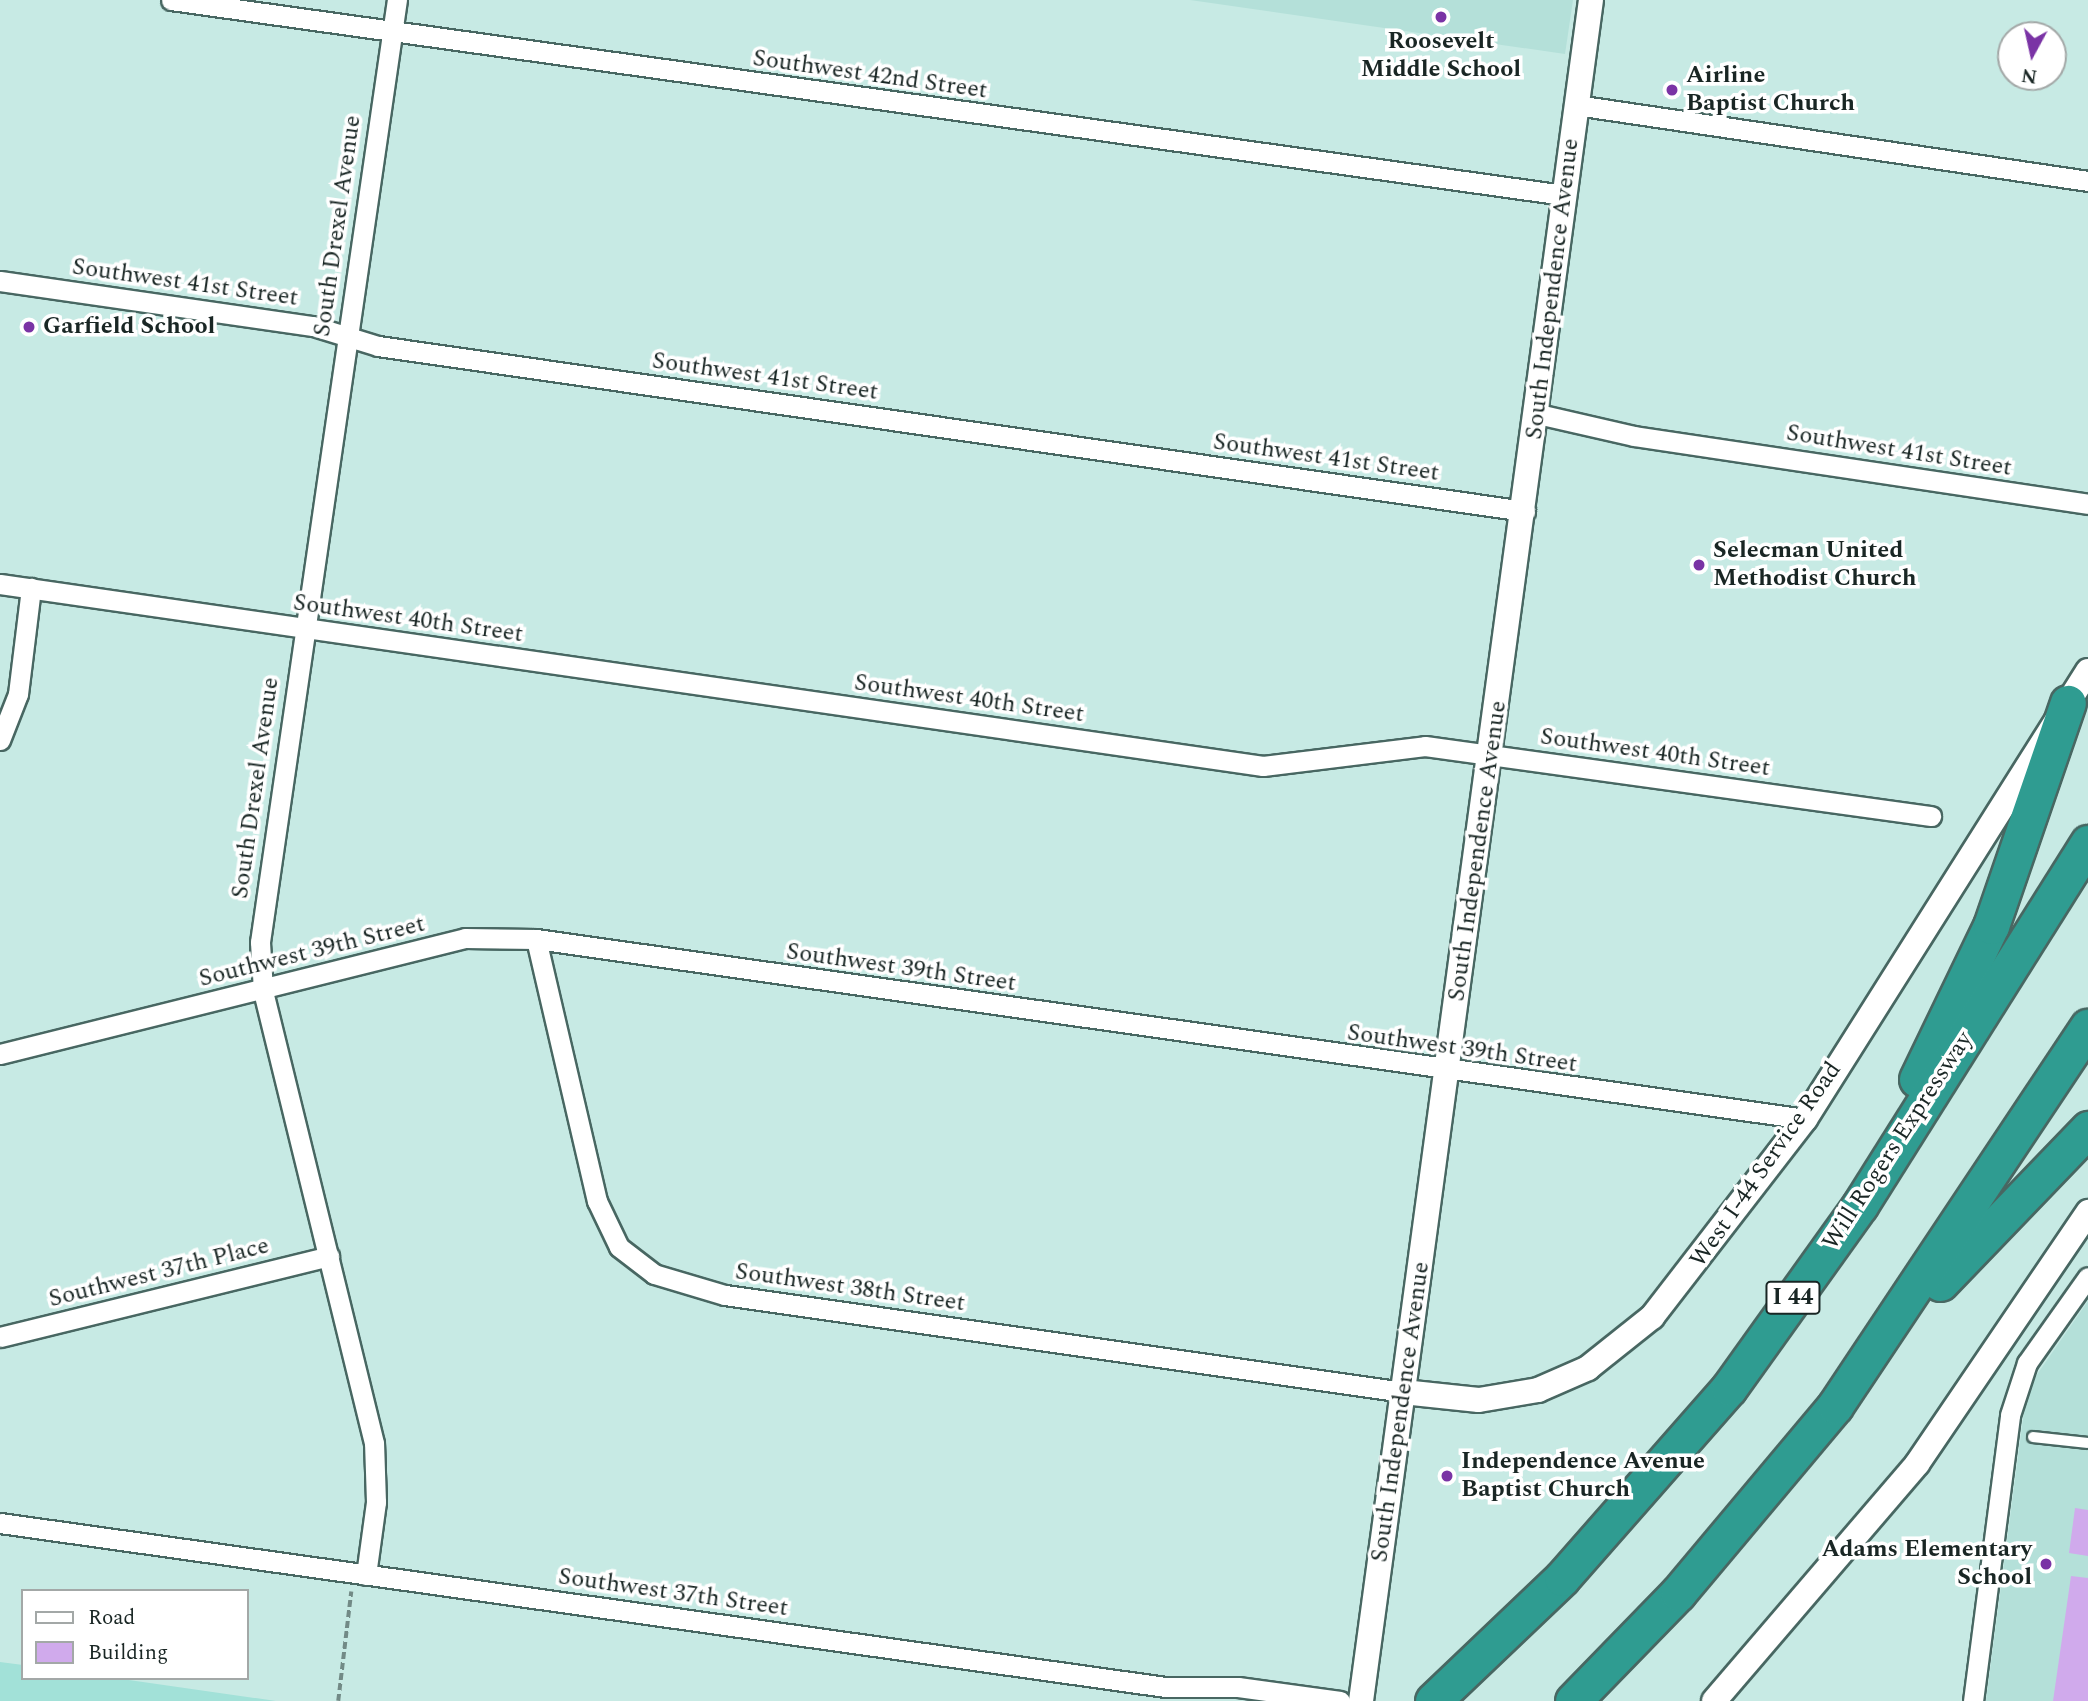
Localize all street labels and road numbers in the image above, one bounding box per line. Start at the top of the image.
street label: Southwest 42nd Street [751,44,989,106]
street label: South Drexel Avenue [308,113,368,339]
street label: South Independence Avenue [1520,137,1586,441]
street label: Southwest 41st Street [70,253,300,313]
street label: Southwest 41st Street [650,347,880,407]
street label: Southwest 41st Street [1784,419,2014,483]
street label: Southwest 41st Street [1211,428,1441,488]
street label: Southwest 40th Street [291,589,525,649]
street label: Southwest 40th Street [852,669,1086,729]
street label: South Drexel Avenue [226,675,286,901]
street label: South Independence Avenue [1443,699,1513,1003]
street label: Southwest 40th Street [1538,723,1772,783]
street label: Southwest 39th Street [196,910,428,994]
street label: Southwest 39th Street [784,938,1018,998]
street label: Southwest 39th Street [1345,1019,1579,1079]
street label: Will Rogers Expressway [1817,1027,1979,1255]
street label: West I-44 Service Road [1684,1057,1848,1273]
street label: Southwest 37th Place [46,1232,272,1314]
street label: Southwest 38th Street [733,1258,967,1318]
street label: South Independence Avenue [1366,1260,1436,1564]
road number: I 44 [1765,1278,1821,1317]
street label: Southwest 37th Street [556,1563,790,1623]

